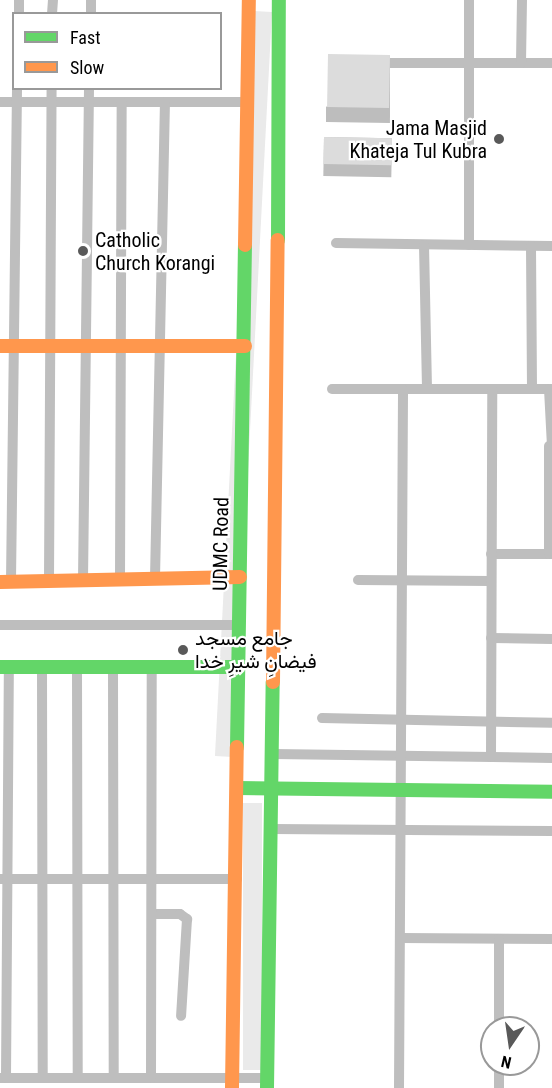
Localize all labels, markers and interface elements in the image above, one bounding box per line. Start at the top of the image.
legend [12,12,222,90]
text: Fast [70,27,101,48]
text: Slow [70,57,104,78]
place label: Jama Masjid Khateja Tul Kubra [349,116,487,163]
marker: Jama Masjid Khateja Tul Kubra [492,132,506,146]
place label: Catholic Church Korangi [95,228,215,275]
marker: Catholic Church Korangi [76,244,90,258]
street label: UDMC Road [208,497,234,591]
place label: جامع مسجد فیضانِ شیرِ خدا [195,626,317,673]
marker: جامع مسجد فیضانِ شیرِ خدا [176,643,190,657]
north arrow [480,1016,540,1076]
text: N [499,1052,513,1072]

